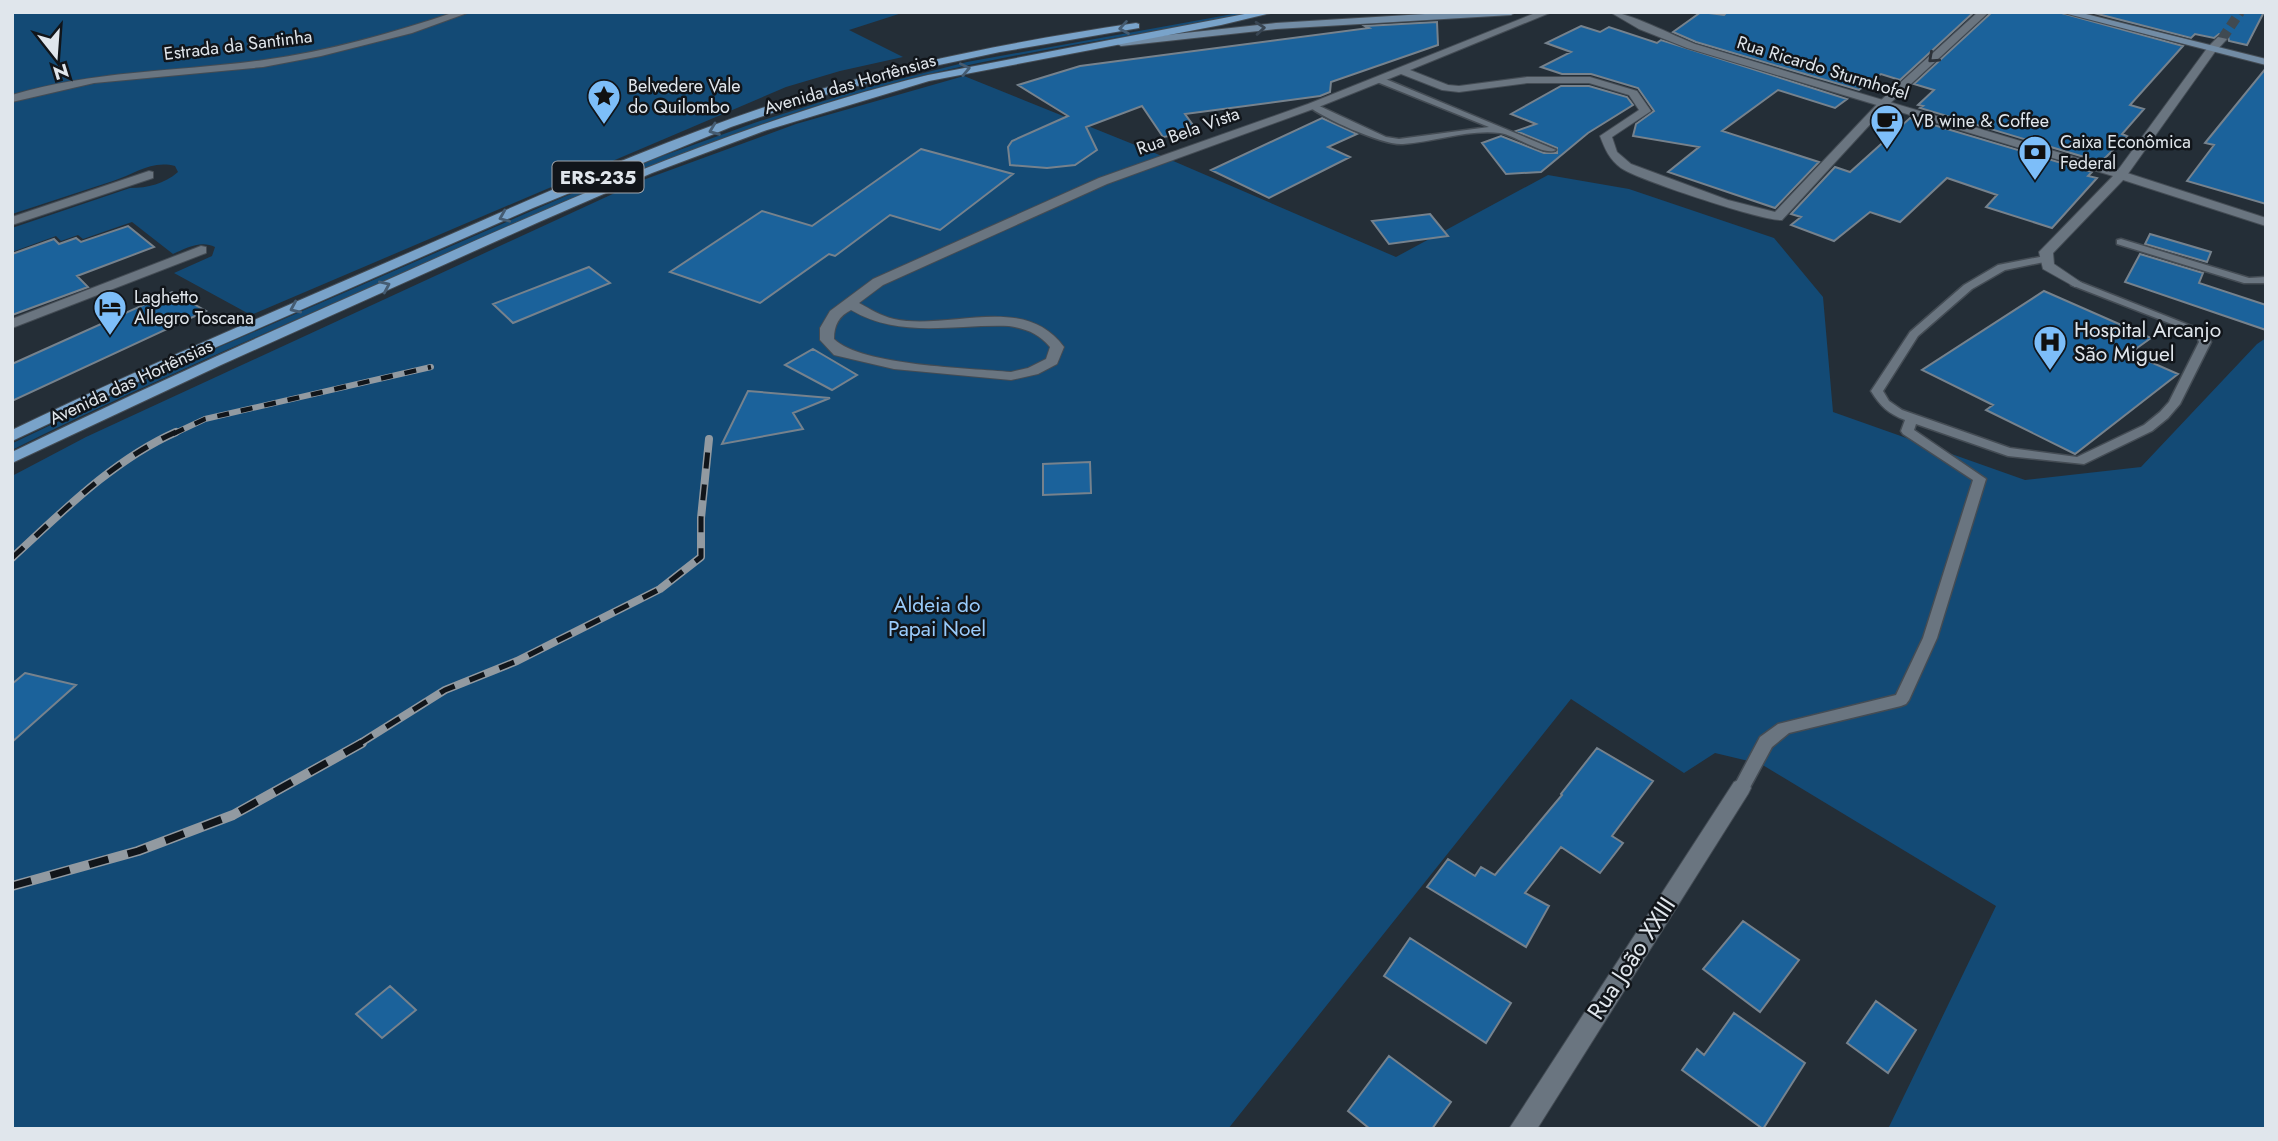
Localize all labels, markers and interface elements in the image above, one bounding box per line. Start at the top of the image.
one-way arrow [1118,20,1130,35]
one-way arrow [1254,20,1266,35]
north arrow [21,21,91,91]
street label: Estrada da Santinha [162,23,314,67]
street label: Rua Ricardo Sturmhofel [1734,29,1912,107]
street label: Avenida das Hortênsias [761,47,939,121]
one-way arrow [1928,50,1941,62]
text: N [50,57,72,87]
one-way arrow [958,63,970,78]
place label: Belvedere Vale do Quilombo [628,73,741,120]
place icon: Belvedere Vale do Quilombo [585,77,623,126]
street label: Rua Bela Vista [1133,100,1243,162]
cafe icon: VB wine & Coffee [1868,102,1906,151]
place label: VB wine & Coffee [1912,108,2049,134]
one-way arrow [708,121,720,135]
place label: Caixa Econômica Federal [2060,129,2191,176]
bank icon: Caixa Econômica Federal [2016,133,2054,182]
road number: ERS-235 [552,162,644,192]
one-way arrow [499,209,511,223]
one-way arrow [378,280,391,294]
place label: Laghetto Allegro Toscana [134,284,254,331]
hotel icon: Laghetto Allegro Toscana [91,288,129,337]
one-way arrow [290,300,303,314]
place label: Hospital Arcanjo São Miguel [2074,315,2221,369]
hospital icon: Hospital Arcanjo São Miguel [2031,323,2069,372]
street label: Avenida das Hortênsias [45,333,217,431]
park label: Aldeia do Papai Noel [888,590,986,644]
street label: Rua João XXIII [1578,890,1684,1026]

